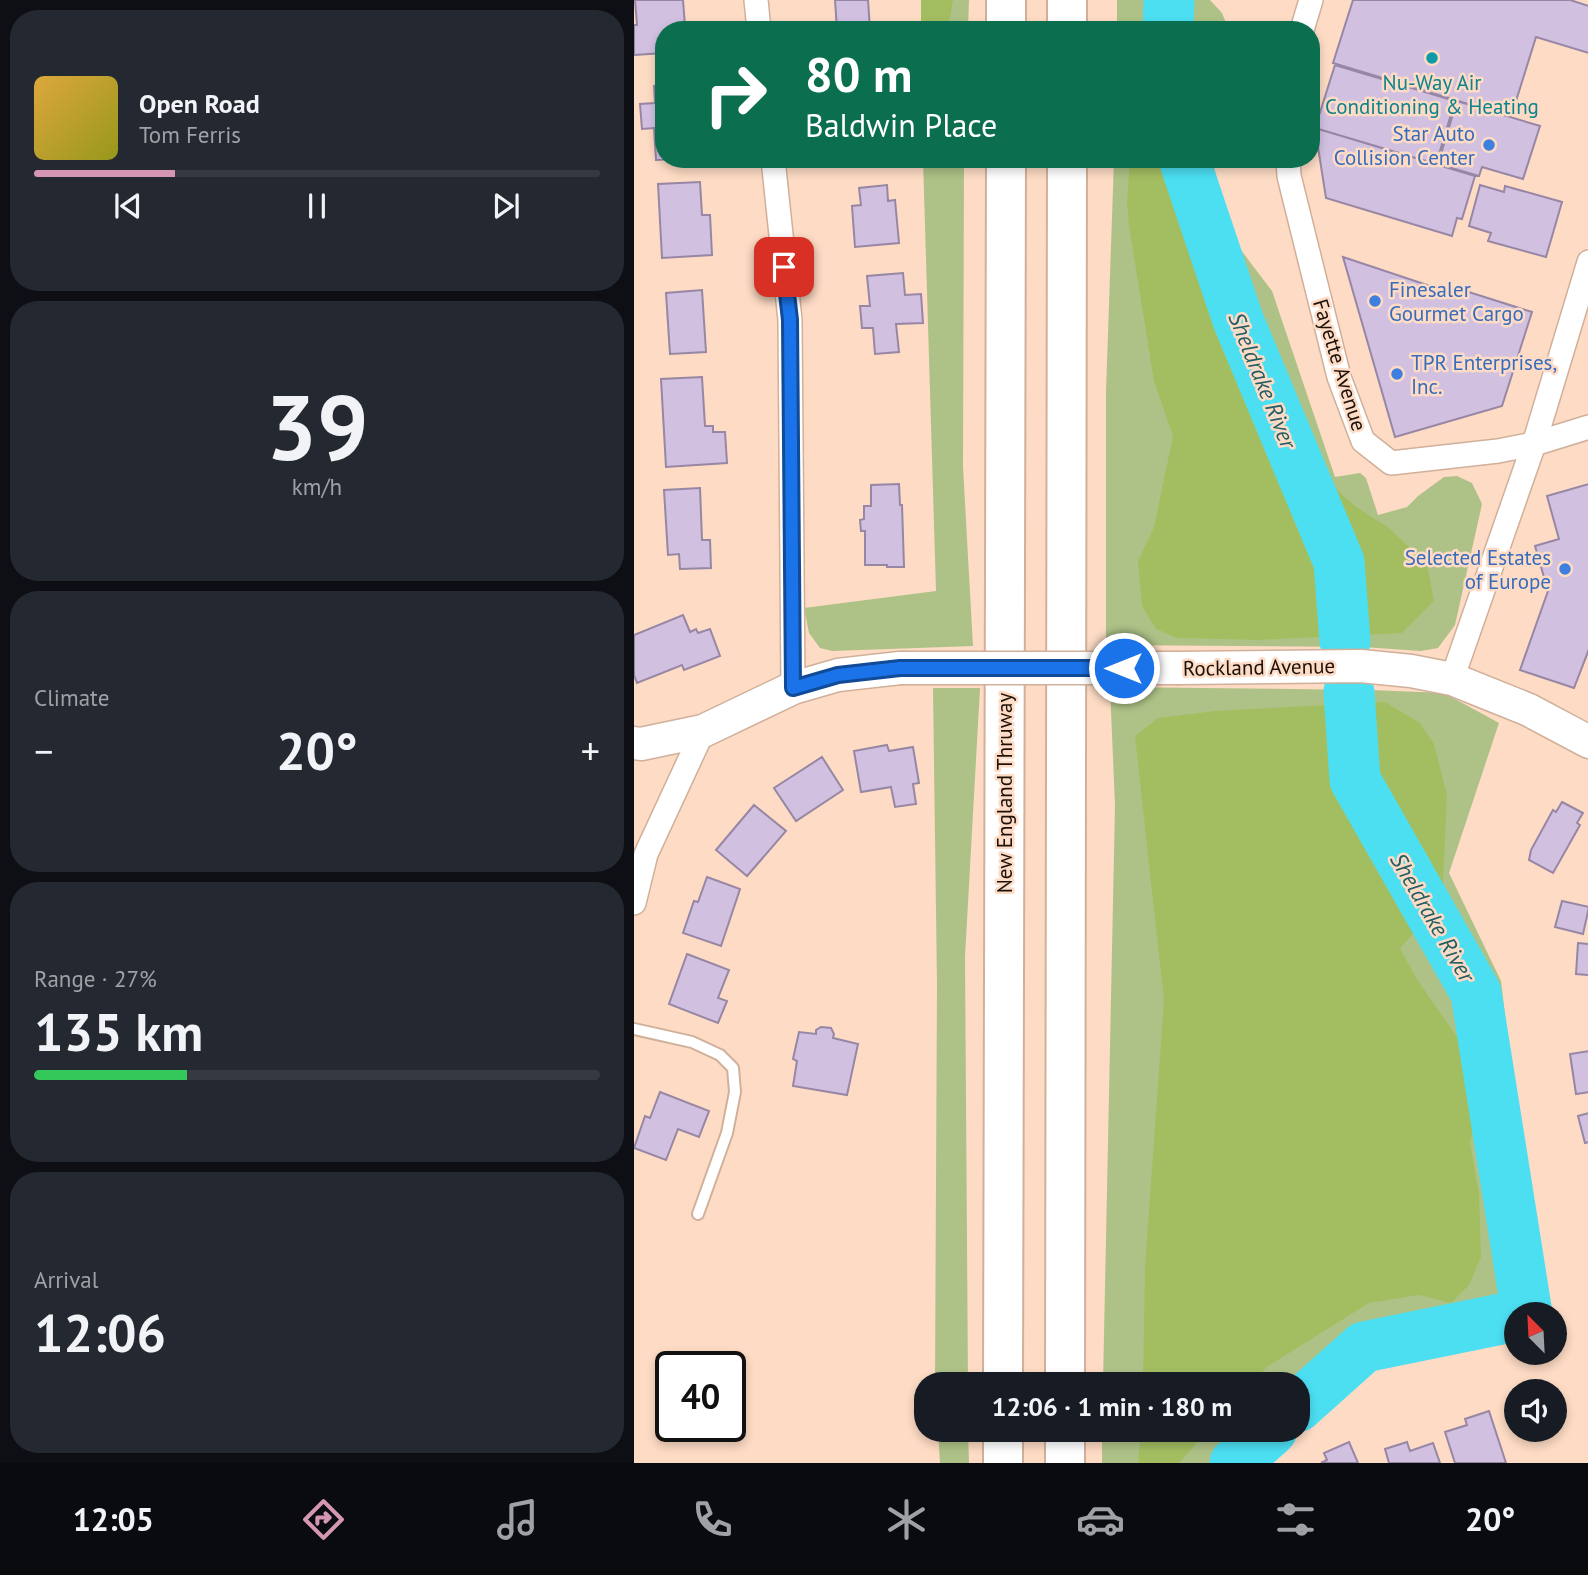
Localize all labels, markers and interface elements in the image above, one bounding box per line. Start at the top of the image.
text: 80 m [805,42,912,106]
icon: right [690,49,781,140]
marker: Nu-Way Air Conditioning & Heating [1424,50,1440,66]
place label: Nu-Way Air Conditioning & Heating [1325,69,1539,120]
text: Open Road [139,87,260,120]
text: Baldwin Place [805,104,997,146]
text: Tom Ferris [139,120,241,149]
place label: Star Auto Collision Center [1334,120,1475,171]
marker: Star Auto Collision Center [1481,137,1497,153]
icon: previous [109,187,147,225]
icon: pause [298,187,336,225]
icon: next [487,187,525,225]
pin [754,237,814,297]
icon: arrive [765,248,803,286]
place label: Finesaler Gourmet Cargo [1389,276,1524,327]
marker: Finesaler Gourmet Cargo [1367,293,1383,309]
street label: Fayette Avenue [1307,296,1373,434]
water label: Sheldrake River [1223,308,1304,454]
place label: TPR Enterprises, Inc. [1411,349,1557,400]
marker: TPR Enterprises, Inc. [1389,366,1405,382]
text: 39 [265,367,369,485]
text: km/h [292,472,342,501]
place label: Selected Estates of Europe [1405,544,1551,595]
marker: Selected Estates of Europe [1557,561,1573,577]
position arrow [1087,631,1161,705]
street label: Rockland Avenue [1183,652,1335,682]
text: Climate [34,683,109,712]
street label: New England Thruway [991,692,1018,893]
text: 20° [276,717,358,784]
text: − [34,726,53,775]
text: + [581,726,600,775]
water label: Sheldrake River [1384,847,1482,988]
text: Range · 27% [34,964,157,993]
text: 135 km [34,998,203,1065]
text: Arrival [34,1265,98,1294]
text: 12:06 [34,1299,166,1366]
north arrow [1504,1302,1567,1365]
map controls [1504,1302,1567,1442]
speed limit sign: 40 [655,1351,746,1442]
button: sound [1504,1379,1567,1442]
text: 12:06 · 1 min · 180 m [992,1390,1232,1423]
icon: directions [299,1495,348,1544]
icon: music [493,1495,542,1544]
icon: phone [688,1495,737,1544]
icon: climate [882,1495,931,1544]
icon: car [1076,1495,1125,1544]
icon: filters [1271,1495,1320,1544]
text: 12:05 [73,1498,154,1540]
text: 20° [1465,1498,1515,1540]

